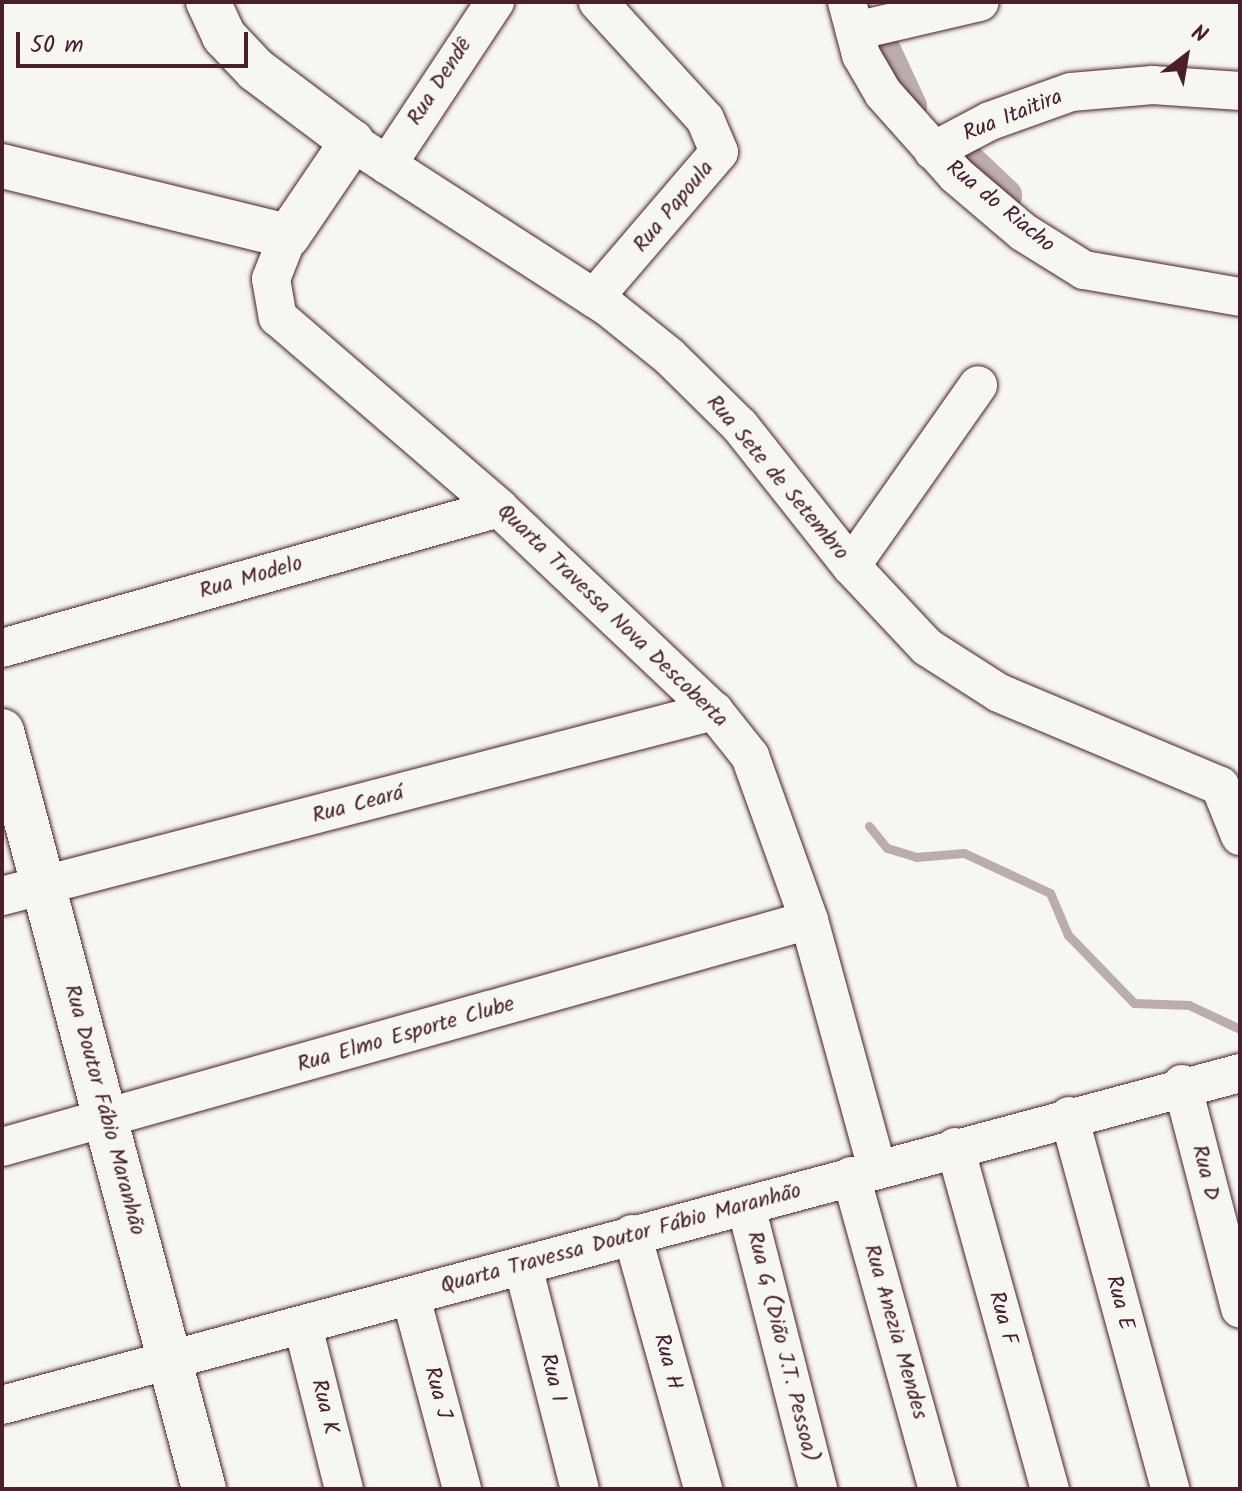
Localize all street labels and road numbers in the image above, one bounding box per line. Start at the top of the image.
street label: Rua Dendê [402,33,478,131]
street label: Rua Itaitira [959,84,1067,148]
street label: Rua do Riacho [940,155,1060,259]
street label: Rua Papoula [628,156,720,258]
street label: Rua Sete de Setembro [700,390,854,566]
street label: Quarta Travessa Nova Descoberta [491,499,733,733]
street label: Rua Modelo [196,551,306,605]
street label: Rua Ceará [309,780,407,830]
street label: Rua Doutor Fábio Maranhão [58,982,150,1238]
street label: Rua Elmo Esporte Clube [294,991,518,1079]
street label: Rua D [1185,1142,1225,1204]
street label: Quarta Travessa Doutor Fábio Maranhão [438,1178,804,1300]
street label: Rua G (Dião J.T. Pessoa) [740,1229,824,1465]
street label: Rua Anezia Mendes [857,1241,933,1423]
street label: Rua E [1099,1273,1139,1333]
street label: Rua F [982,1288,1022,1348]
street label: Rua H [647,1331,687,1393]
street label: Rua I [533,1351,571,1405]
street label: Rua J [417,1364,457,1422]
street label: Rua K [304,1377,344,1437]

